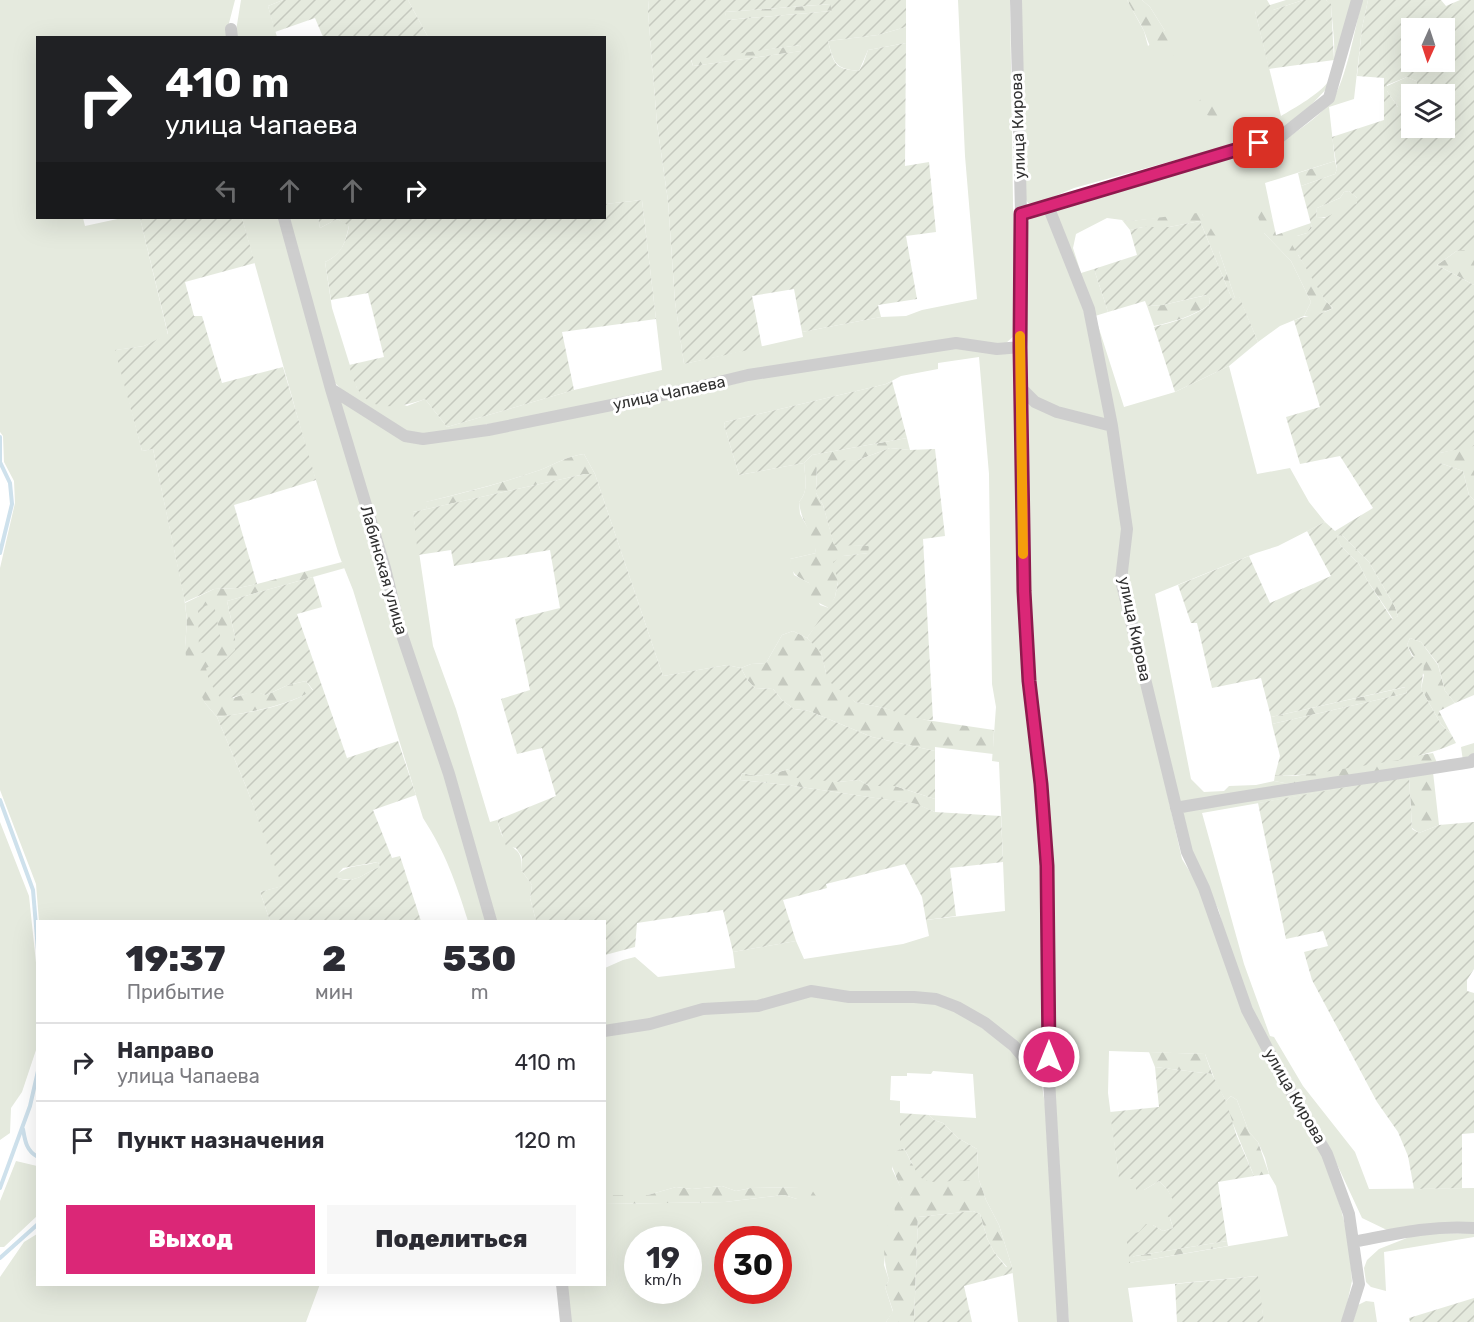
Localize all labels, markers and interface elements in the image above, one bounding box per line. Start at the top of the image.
north arrow [1401,18,1455,72]
map controls [1401,18,1455,138]
text: 410 m [165,58,290,108]
icon: right [66,60,144,138]
street label: улица Кирова [1007,72,1029,180]
button: layers [1401,84,1455,138]
text: улица Чапаева [165,109,358,141]
pin [1233,117,1284,168]
icon: arrive [1242,126,1275,159]
icon: left [210,174,243,207]
icon: ahead [273,174,306,207]
icon: ahead [336,174,369,207]
icon: right [399,174,432,207]
street label: улица Чапаева [611,372,727,414]
street label: Лабинская улица [356,503,412,637]
street label: улица Кирова [1115,575,1155,683]
text: 19:37 [126,937,226,980]
text: 2 [322,937,346,980]
text: 530 [443,937,516,980]
text: Прибытие [127,980,224,1004]
text: мин [315,980,353,1004]
text: m [471,980,488,1004]
position arrow [1017,1025,1081,1089]
text: Направо [117,1037,214,1064]
street label: улица Кирова [1260,1045,1330,1147]
icon: right [66,1046,99,1079]
text: 410 m [514,1049,576,1076]
text: улица Чапаева [117,1064,260,1088]
icon: arrive [66,1124,99,1157]
text: Пункт назначения [117,1127,325,1154]
text: 120 m [515,1127,576,1154]
button: Выход [66,1205,315,1274]
button: Поделиться [327,1205,576,1274]
speed limit sign: 30 [714,1226,792,1304]
text: 19 [646,1240,680,1276]
text: km/h [644,1271,682,1289]

